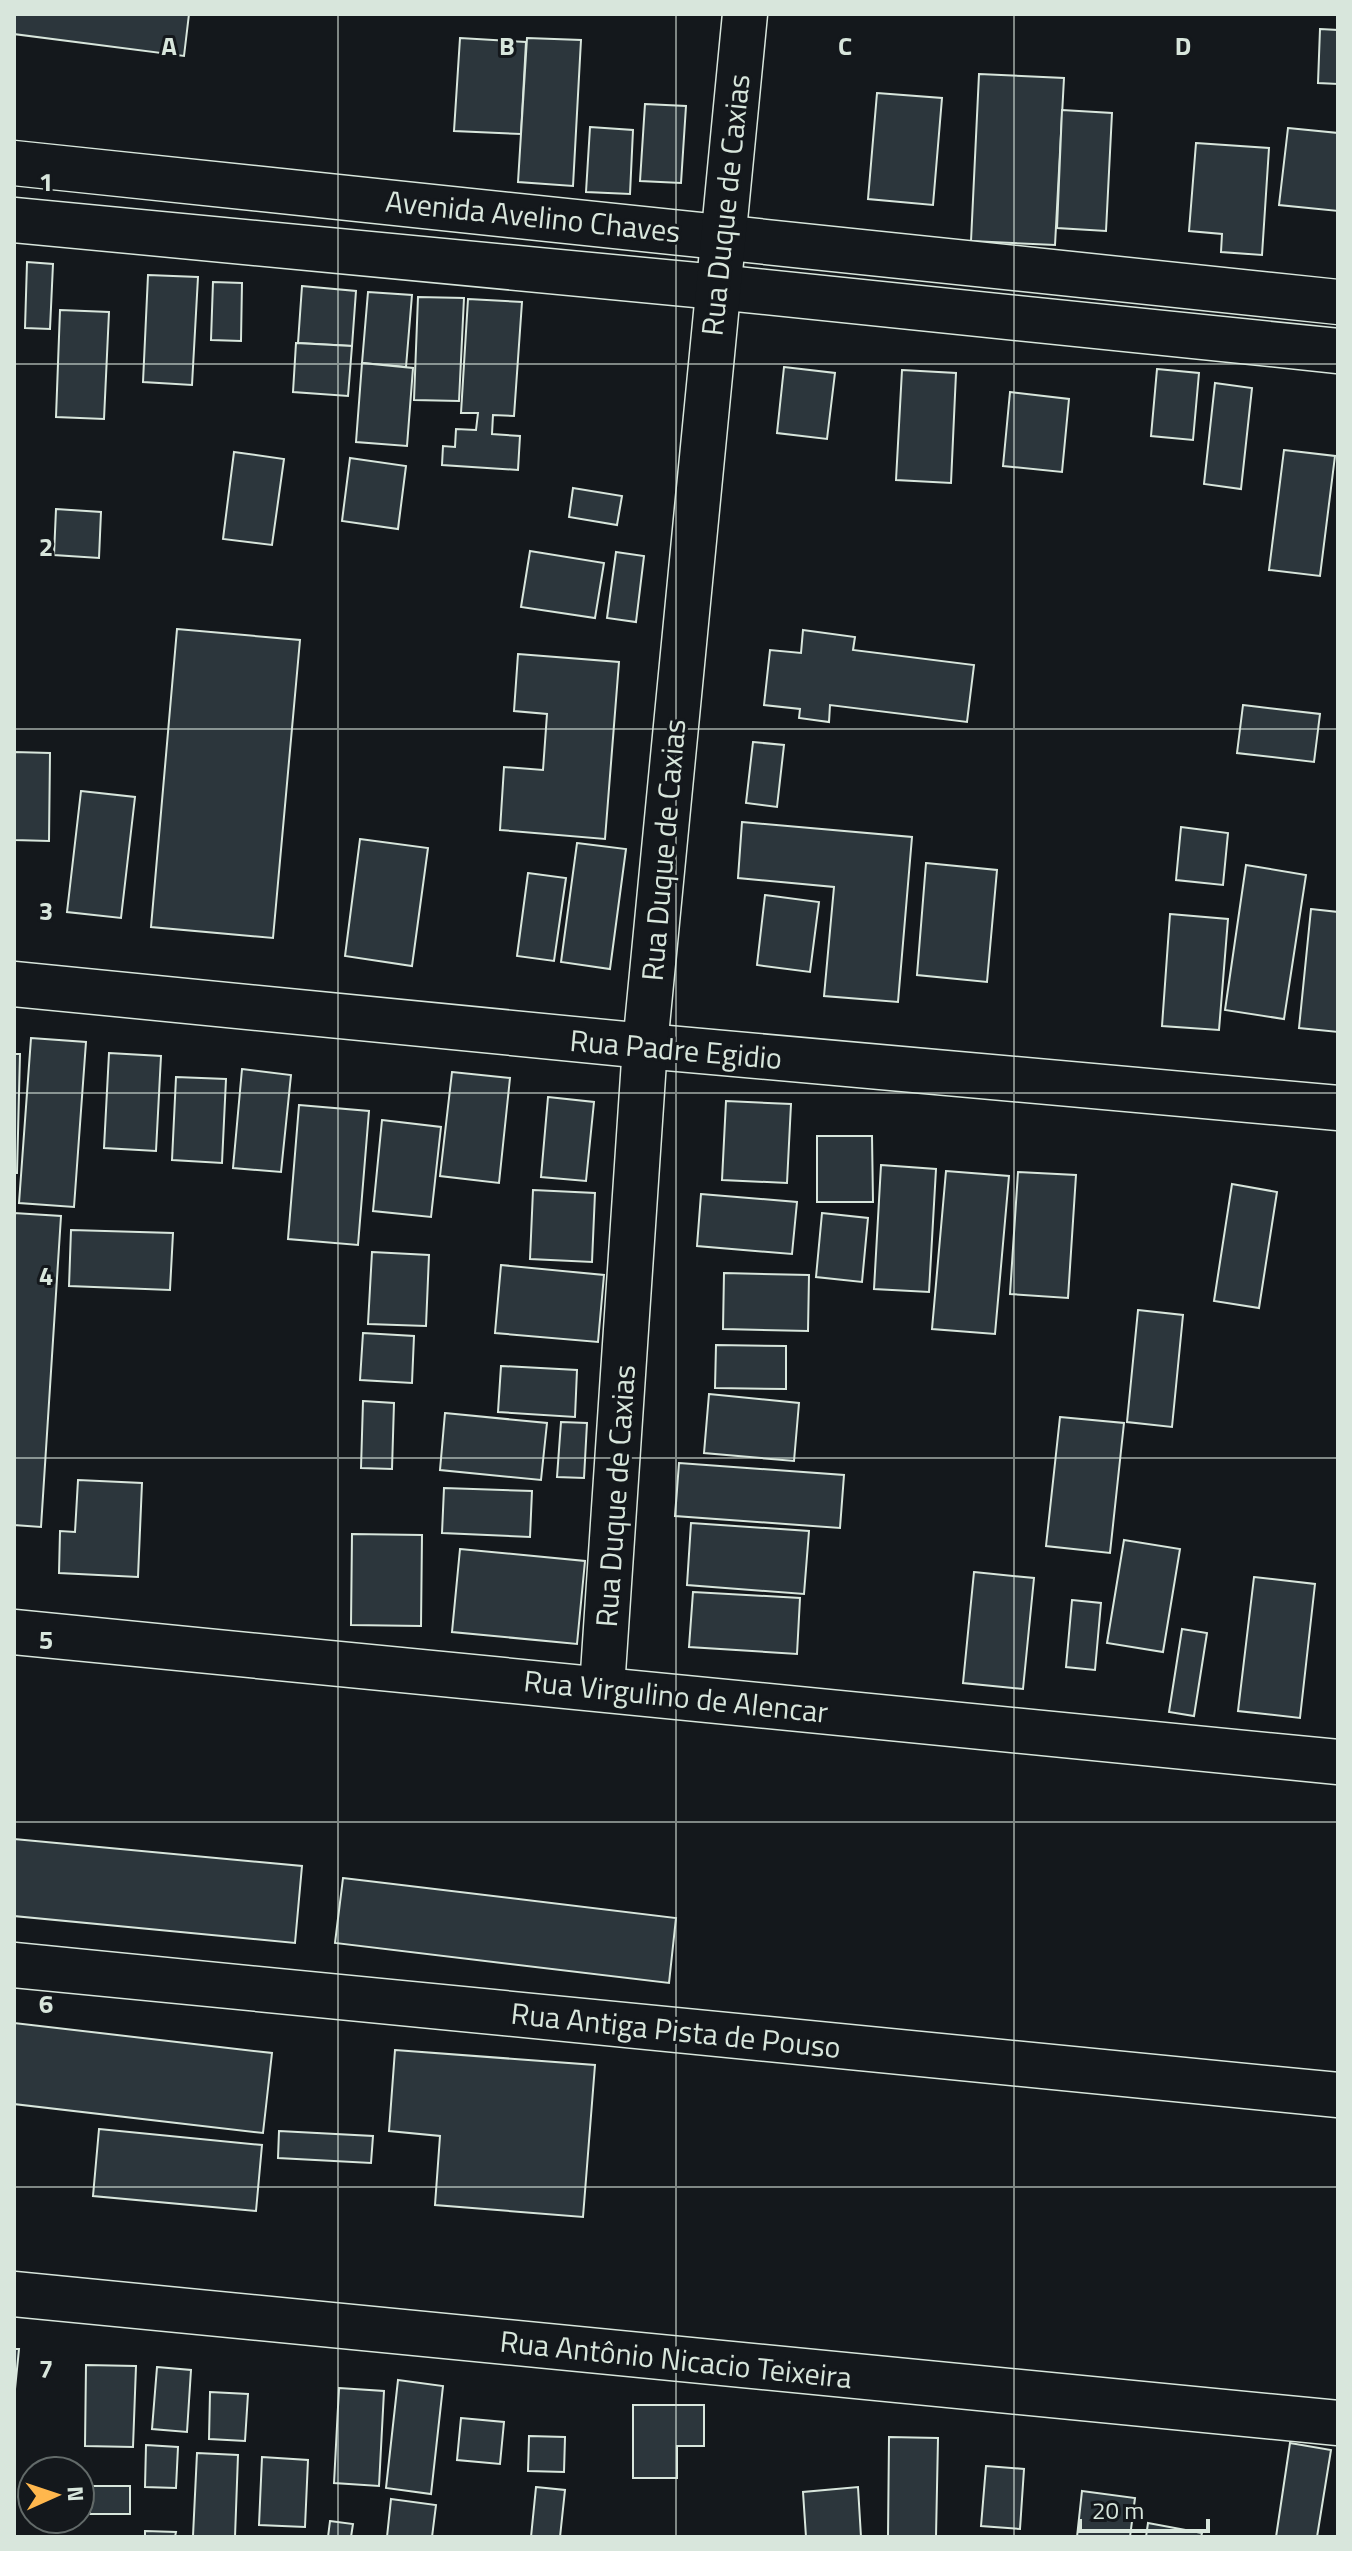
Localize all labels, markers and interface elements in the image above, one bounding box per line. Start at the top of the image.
text: A [161,26,177,65]
text: B [499,26,515,65]
text: C [838,26,852,65]
text: D [1175,26,1191,65]
street label: Rua Duque de Caxias [688,72,762,338]
text: 1 [39,162,53,201]
street label: Avenida Avelino Chaves [383,178,683,254]
text: 2 [39,527,53,566]
street label: Rua Duque de Caxias [629,717,697,983]
text: 3 [39,891,53,930]
street label: Rua Padre Egidio [568,1017,784,1081]
text: 4 [39,1256,53,1295]
street label: Rua Duque de Caxias [583,1363,647,1629]
text: 5 [39,1620,53,1659]
street label: Rua Virgulino de Alencar [522,1657,830,1735]
text: 6 [39,1984,53,2023]
street label: Rua Antiga Pista de Pouso [509,1990,843,2070]
street label: Rua Antônio Nicacio Teixeira [498,2318,854,2400]
text: 7 [39,2349,53,2388]
north arrow [16,2455,96,2535]
scale bar [1080,2483,1208,2533]
text: N [59,2485,93,2502]
text: 20 m [1092,2492,1144,2528]

